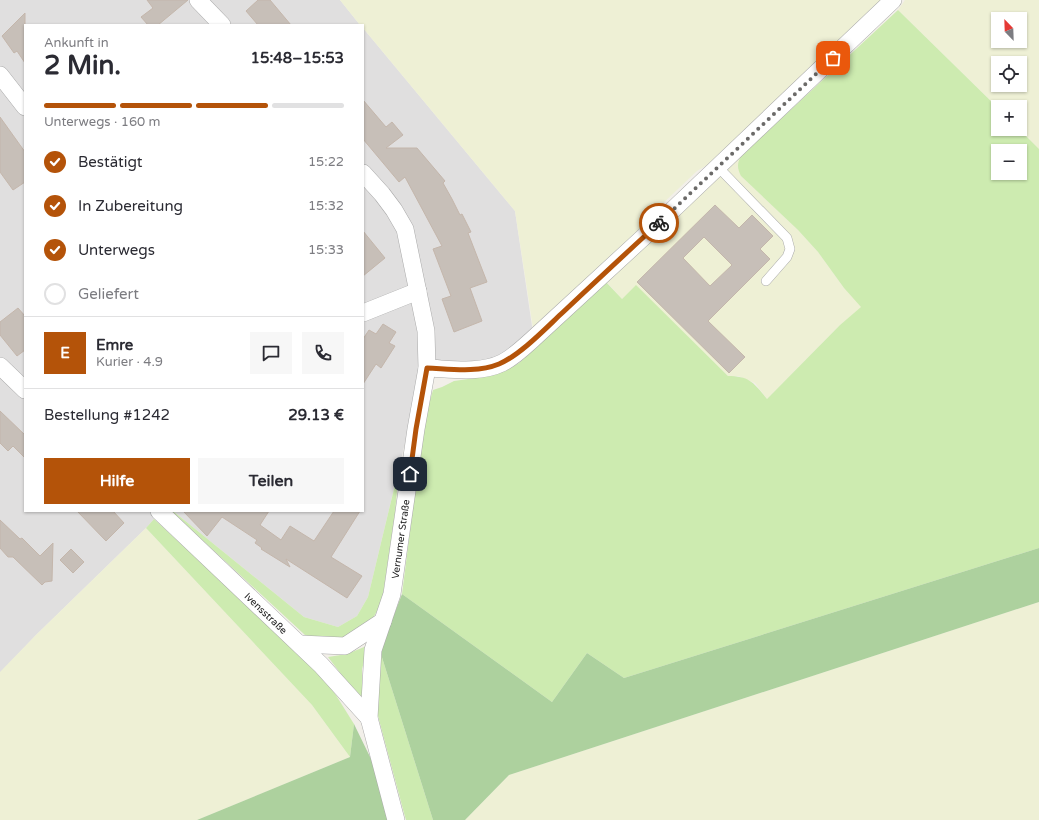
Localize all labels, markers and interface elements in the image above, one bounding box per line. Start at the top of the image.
north arrow [991,12,1027,48]
map controls [991,12,1027,180]
text: Ankunft in [44,35,109,51]
pin [816,41,850,75]
icon: bag [822,47,844,69]
text: 15:48–15:53 [251,49,344,67]
text: 2 Min. [44,50,121,81]
button: locate [991,56,1027,92]
button: + [991,100,1027,136]
text: Unterwegs · 160 m [44,114,161,130]
button: − [991,144,1027,180]
icon: check [44,151,66,173]
text: Bestätigt [78,153,143,171]
text: 15:22 [308,154,344,170]
icon: check [44,195,66,217]
text: In Zubereitung [78,197,183,215]
text: 15:32 [308,198,344,214]
courier [639,203,679,243]
icon: bike [648,212,670,234]
icon: check [44,239,66,261]
text: Unterwegs [78,241,155,259]
text: 15:33 [308,242,344,258]
text: Geliefert [78,285,139,303]
button: chat [250,332,292,374]
button: phone [302,332,344,374]
text: Emre [96,336,133,354]
text: E [60,344,70,362]
text: Kurier · 4.9 [96,354,163,370]
text: Bestellung #1242 [44,406,170,424]
text: 29.13 € [288,406,344,424]
pin [393,457,427,491]
button: Hilfe [44,458,190,504]
button: Teilen [198,458,344,504]
icon: home [399,463,421,485]
street label: Vernumer Straße [389,498,413,580]
street label: Ivensstraße [242,591,290,637]

